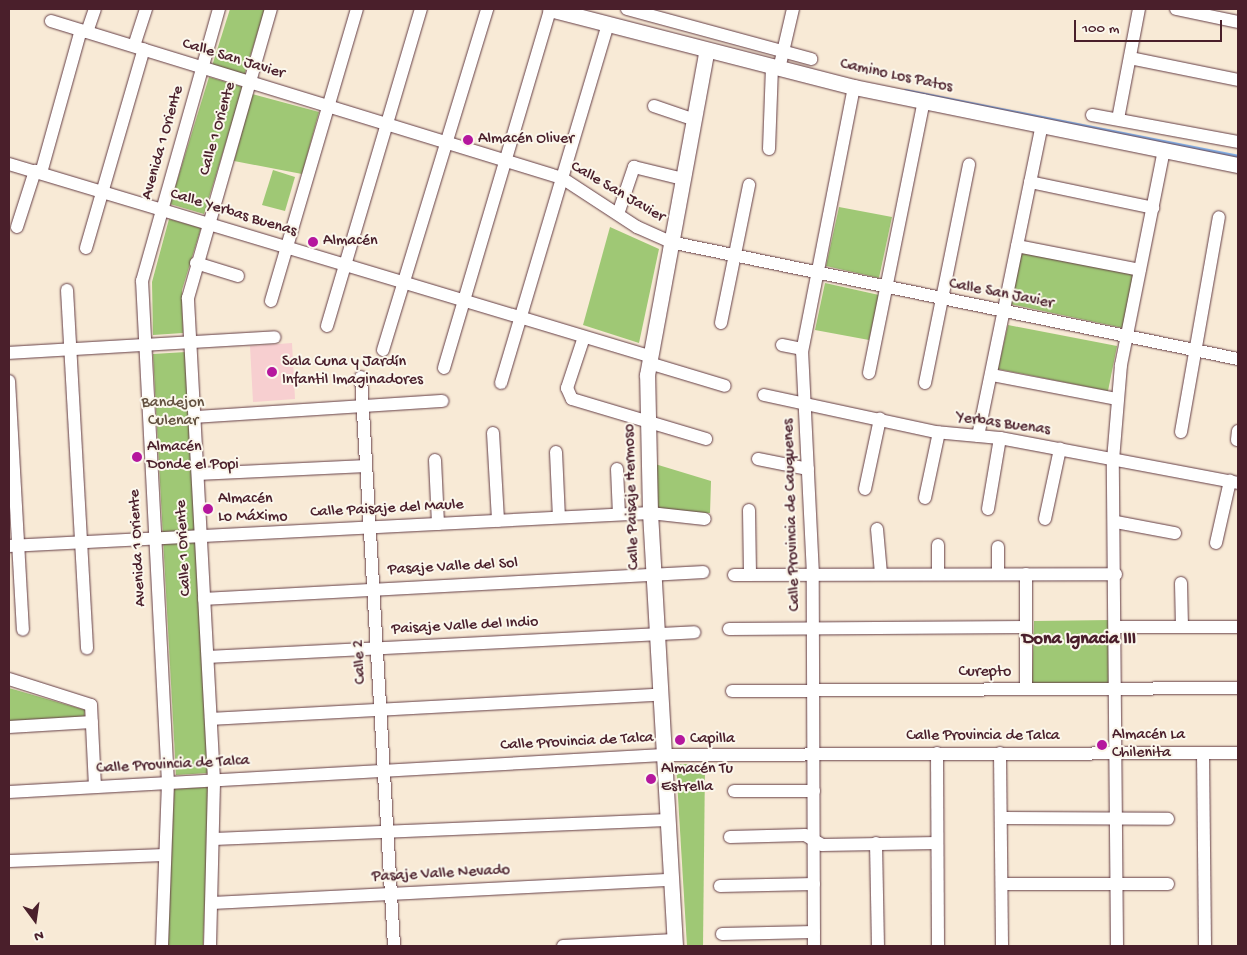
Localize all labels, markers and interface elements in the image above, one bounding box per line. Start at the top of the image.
scale bar [1077,10,1224,42]
text: 100 m [1082,20,1119,38]
street label: Calle San Javier [179,35,287,85]
street label: Camino Los Patos [838,56,954,98]
street label: Calle 1 Oriente [196,80,242,178]
street label: Avenida 1 Oriente [139,84,189,202]
place label: Almacén Oliver [478,130,574,150]
marker: Almacén Oliver [462,134,474,146]
street label: Calle San Javier [566,158,668,228]
street label: Calle Yerbas Buenas [167,186,299,242]
place label: Almacén [323,232,378,252]
marker: Almacén [307,236,319,248]
street label: Calle San Javier [947,275,1055,315]
place label: Sala Cuna y Jardín Infantil Imaginadores [282,353,423,391]
marker: Sala Cuna y Jardín Infantil Imaginadores [266,366,278,378]
park label: Bandejon Culenar [142,394,204,432]
street label: Yerbas Buenas [955,409,1051,441]
street label: Calle Provincia de Cauquenes [780,418,806,612]
street label: Calle Paisaje Hermoso [621,424,645,570]
place label: Almacén Donde el Popi [147,438,239,476]
marker: Almacén Donde el Popi [131,451,143,463]
street label: Avenida 1 Oriente [126,489,152,607]
place label: Almacén Lo Máximo [218,490,287,528]
street label: Calle Paisaje del Maule [310,496,464,524]
street label: Calle 1 Oriente [173,499,197,597]
marker: Almacén Lo Máximo [202,503,214,515]
street label: Pasaje Valle del Sol [387,555,519,581]
street label: Paisaje Valle del Indio [391,614,539,640]
district label: Dona Ignacia III [1022,629,1136,651]
street label: Calle 2 [350,639,372,685]
street label: Curepto [959,663,1011,683]
place label: Almacén La Chilenita [1112,726,1185,764]
street label: Calle Provincia de Talca [906,727,1060,747]
street label: Calle Provincia de Talca [500,729,654,757]
place label: Capilla [690,730,735,750]
marker: Capilla [674,734,686,746]
marker: Almacén La Chilenita [1096,739,1108,751]
street label: Calle Provincia de Talca [96,752,250,780]
place label: Almacén Tu Estrella [661,760,733,798]
marker: Almacén Tu Estrella [645,773,657,785]
street label: Pasaje Valle Nevado [371,862,511,888]
north arrow [10,895,60,945]
text: N [32,926,45,944]

